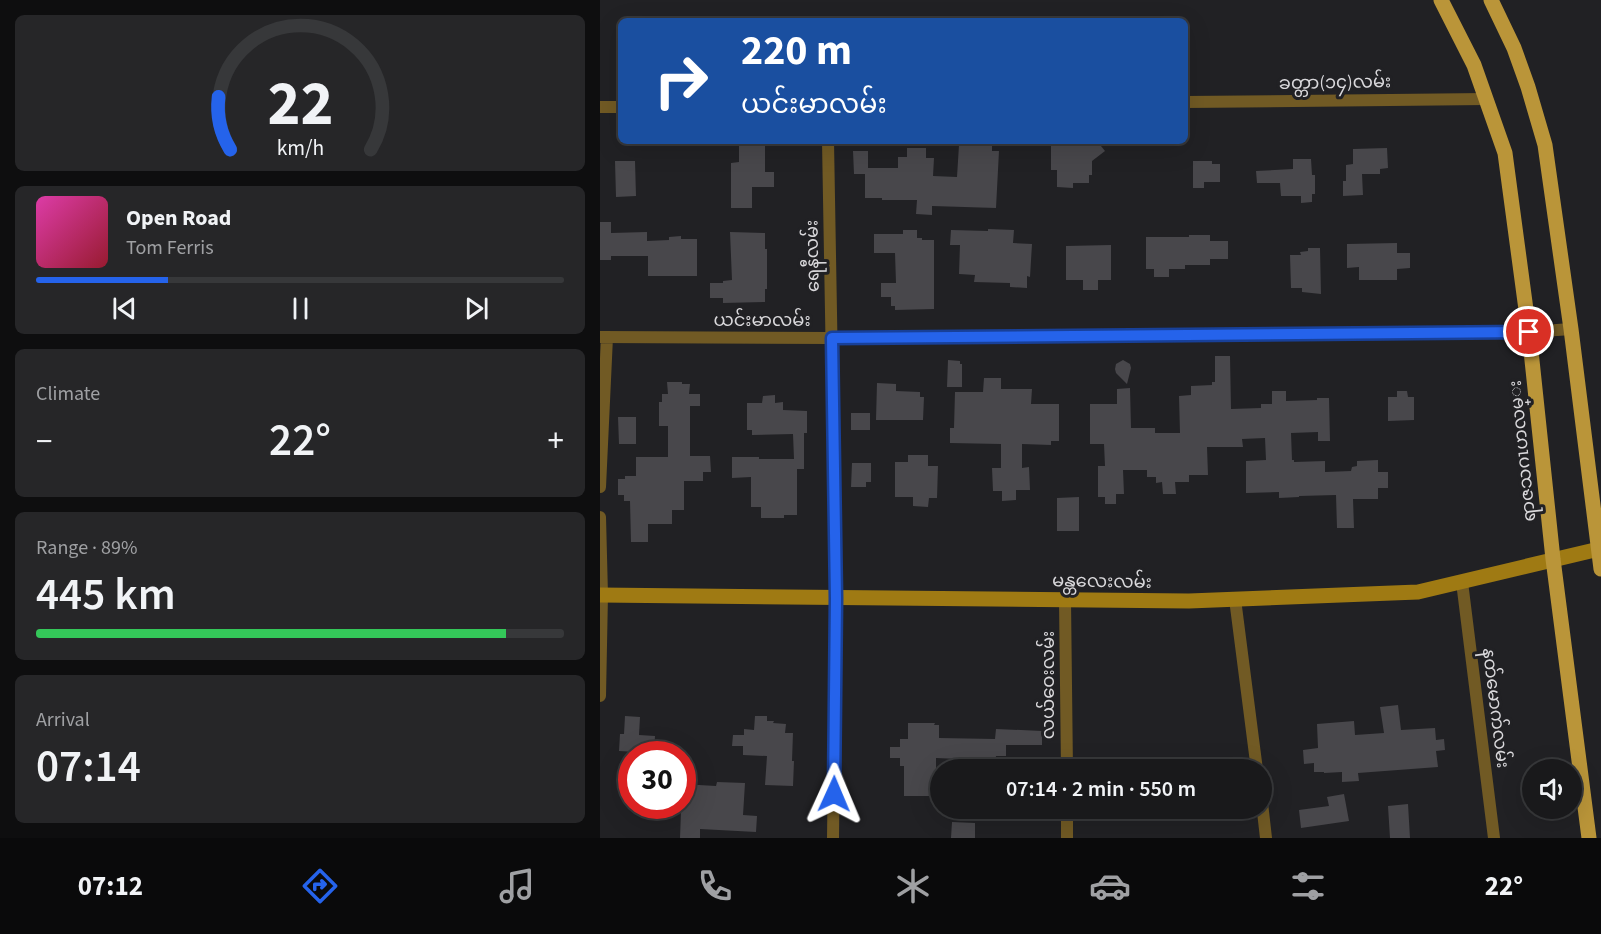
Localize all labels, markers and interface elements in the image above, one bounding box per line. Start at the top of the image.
text: 220 m [741,21,852,81]
icon: right [642,42,720,120]
text: 22 [267,60,333,149]
street label: ခတ္တာ(၁၄)လမ်း [1279,68,1392,98]
text: ယင်းမာလမ်း [741,85,887,124]
text: km/h [276,133,324,164]
text: Open Road [126,202,231,234]
street label: ရေနီလမ်း [797,220,828,292]
text: Tom Ferris [126,234,214,262]
icon: previous [108,292,141,325]
icon: pause [284,292,317,325]
icon: next [460,292,493,325]
pin [1503,306,1554,357]
street label: ယင်းမာလမ်း [713,307,811,333]
icon: arrive [1512,315,1545,348]
street label: ရာဇသဂၤဟလမ္း [1503,379,1544,523]
text: Climate [36,380,100,408]
text: 22° [269,409,331,473]
text: − [36,418,52,465]
text: + [548,418,564,465]
text: Range · 89% [36,534,137,562]
text: 445 km [36,563,176,627]
street label: မန္တလေးလမ်း [1052,567,1152,597]
street label: လယ်ဝေးလမ်း [1035,631,1061,739]
street label: နတ်မောက်လမ်း [1474,646,1516,770]
text: Arrival [36,706,90,734]
text: 07:14 [36,735,141,799]
speed limit sign: 30 [618,741,696,819]
map controls [1522,759,1582,819]
button: sound [1522,759,1582,819]
position arrow [802,762,866,826]
text: 07:14 · 2 min · 550 m [1006,773,1196,805]
icon: directions [299,865,341,907]
icon: music [496,865,538,907]
icon: phone [694,865,736,907]
icon: climate [892,865,934,907]
icon: car [1089,865,1131,907]
icon: filters [1287,865,1329,907]
text: 07:12 [78,867,143,906]
text: 22° [1485,867,1523,906]

